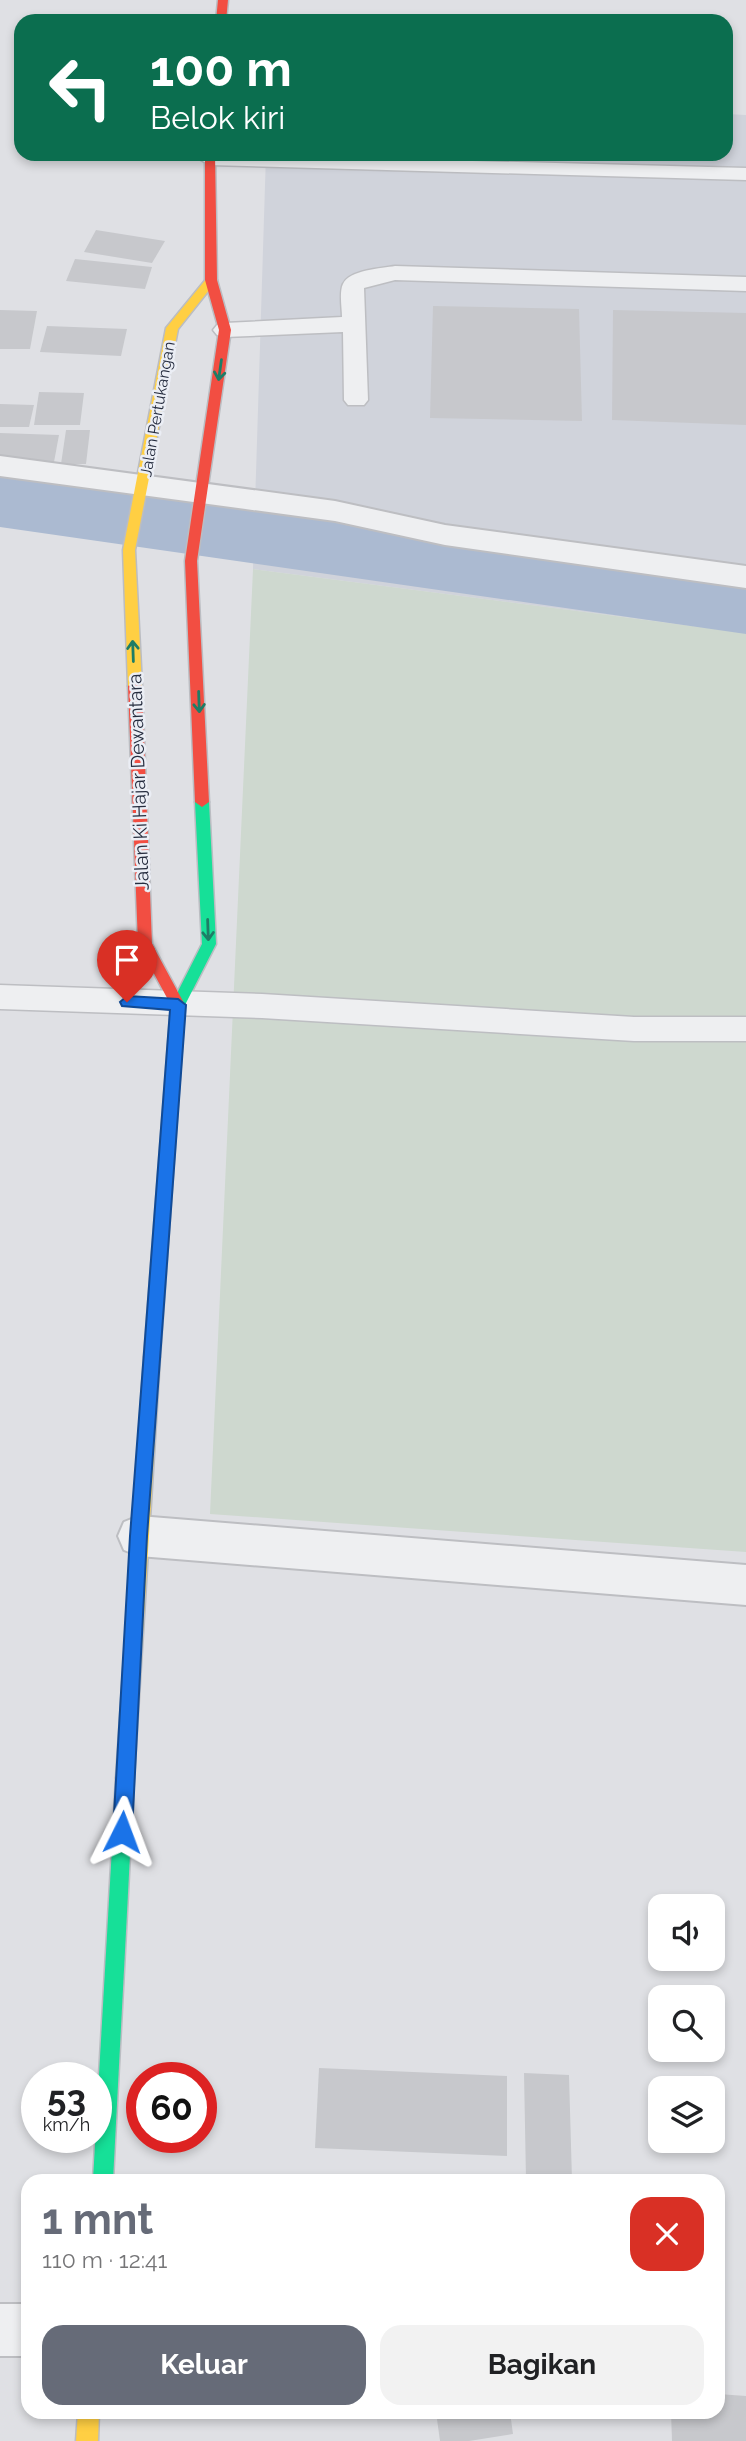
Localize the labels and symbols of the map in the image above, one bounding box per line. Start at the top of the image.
street label: Jalan Pertukangan [136,340,179,478]
one-way arrow [213,358,226,381]
one-way arrow [127,640,140,663]
street label: Jalan Ki Hajar Dewantara [123,673,153,891]
one-way arrow [192,690,205,713]
one-way arrow [202,918,215,941]
pin [97,930,157,1002]
position arrow [85,1795,159,1869]
speed limit sign: 60 [126,2062,217,2153]

